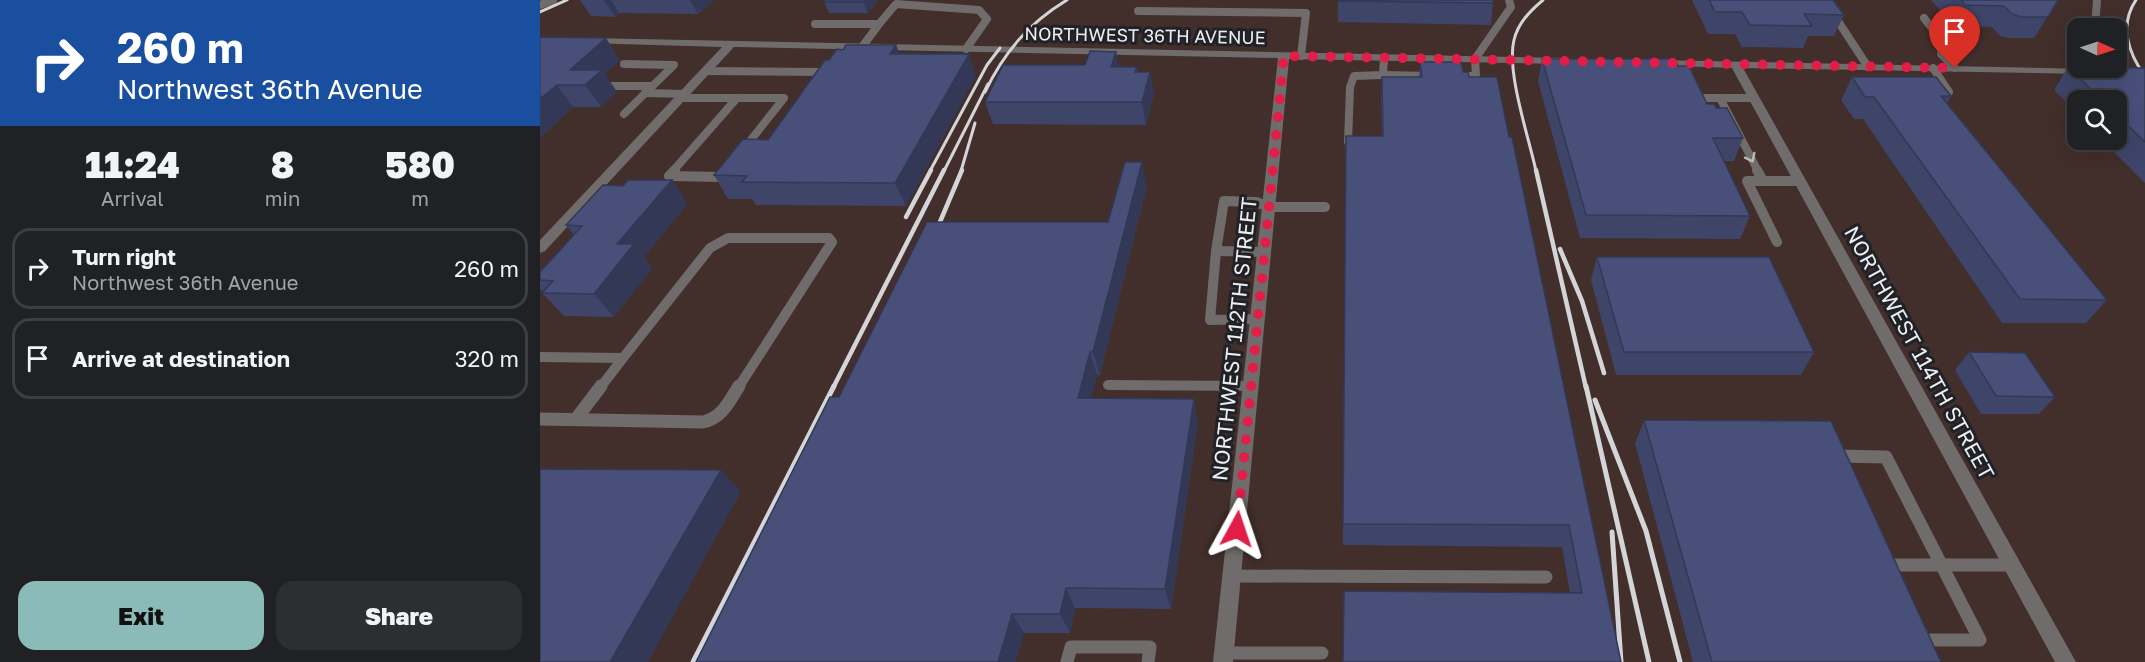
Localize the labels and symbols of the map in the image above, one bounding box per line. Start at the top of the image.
pin [1929,6,1980,68]
north arrow [2067,18,2127,78]
street label: NORTHWEST 36TH AVENUE [1024,22,1266,48]
one-way arrow [1744,152,1755,163]
street label: NORTHWEST 112TH STREET [1206,196,1262,482]
street label: NORTHWEST 114TH STREET [1839,221,2001,484]
position arrow [1205,497,1269,561]

